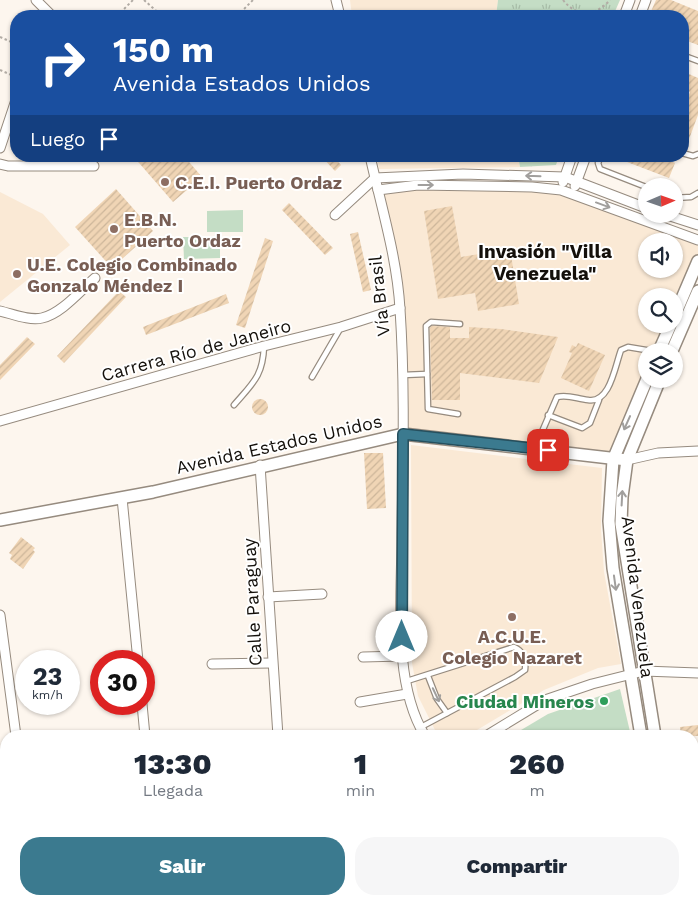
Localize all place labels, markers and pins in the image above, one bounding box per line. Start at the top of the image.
place label: C.E.I. Puerto Ordaz [175,172,342,193]
marker: C.E.I. Puerto Ordaz [159,176,171,188]
place label: E.B.N. Puerto Ordaz [124,209,241,251]
marker: E.B.N. Puerto Ordaz [108,223,120,235]
place label: U.E. Colegio Combinado Gonzalo Méndez I [27,254,237,296]
marker: U.E. Colegio Combinado Gonzalo Méndez I [11,268,23,280]
pin [527,429,569,471]
marker: A.C.U.E. Colegio Nazaret [506,611,518,623]
place label: A.C.U.E. Colegio Nazaret [442,626,582,668]
place label: Ciudad Mineros [456,691,594,712]
marker: Ciudad Mineros [598,695,610,707]

